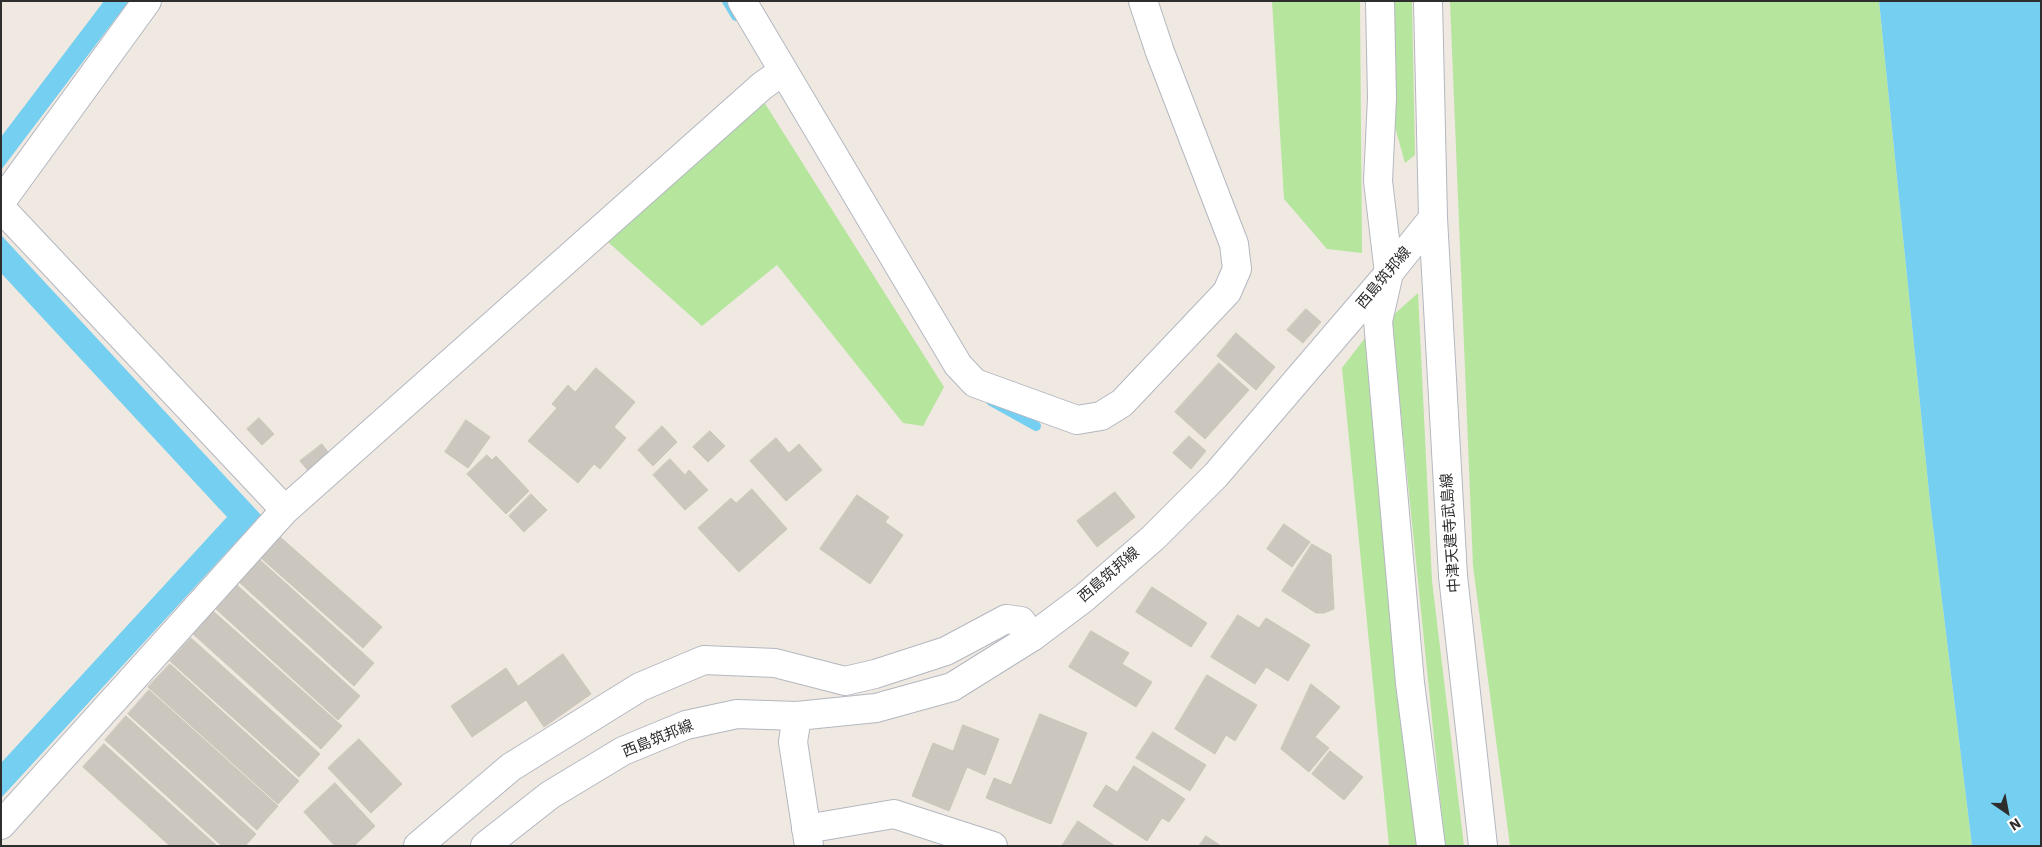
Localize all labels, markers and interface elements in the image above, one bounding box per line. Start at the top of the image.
street label: 西島筑邦線 [1353,243,1415,313]
street label: 中津天建寺武島線 [1438,473,1464,593]
street label: 西島筑邦線 [1075,544,1143,606]
street label: 西島筑邦線 [620,717,696,761]
north arrow [1982,787,2032,837]
text: N [2006,814,2024,835]

